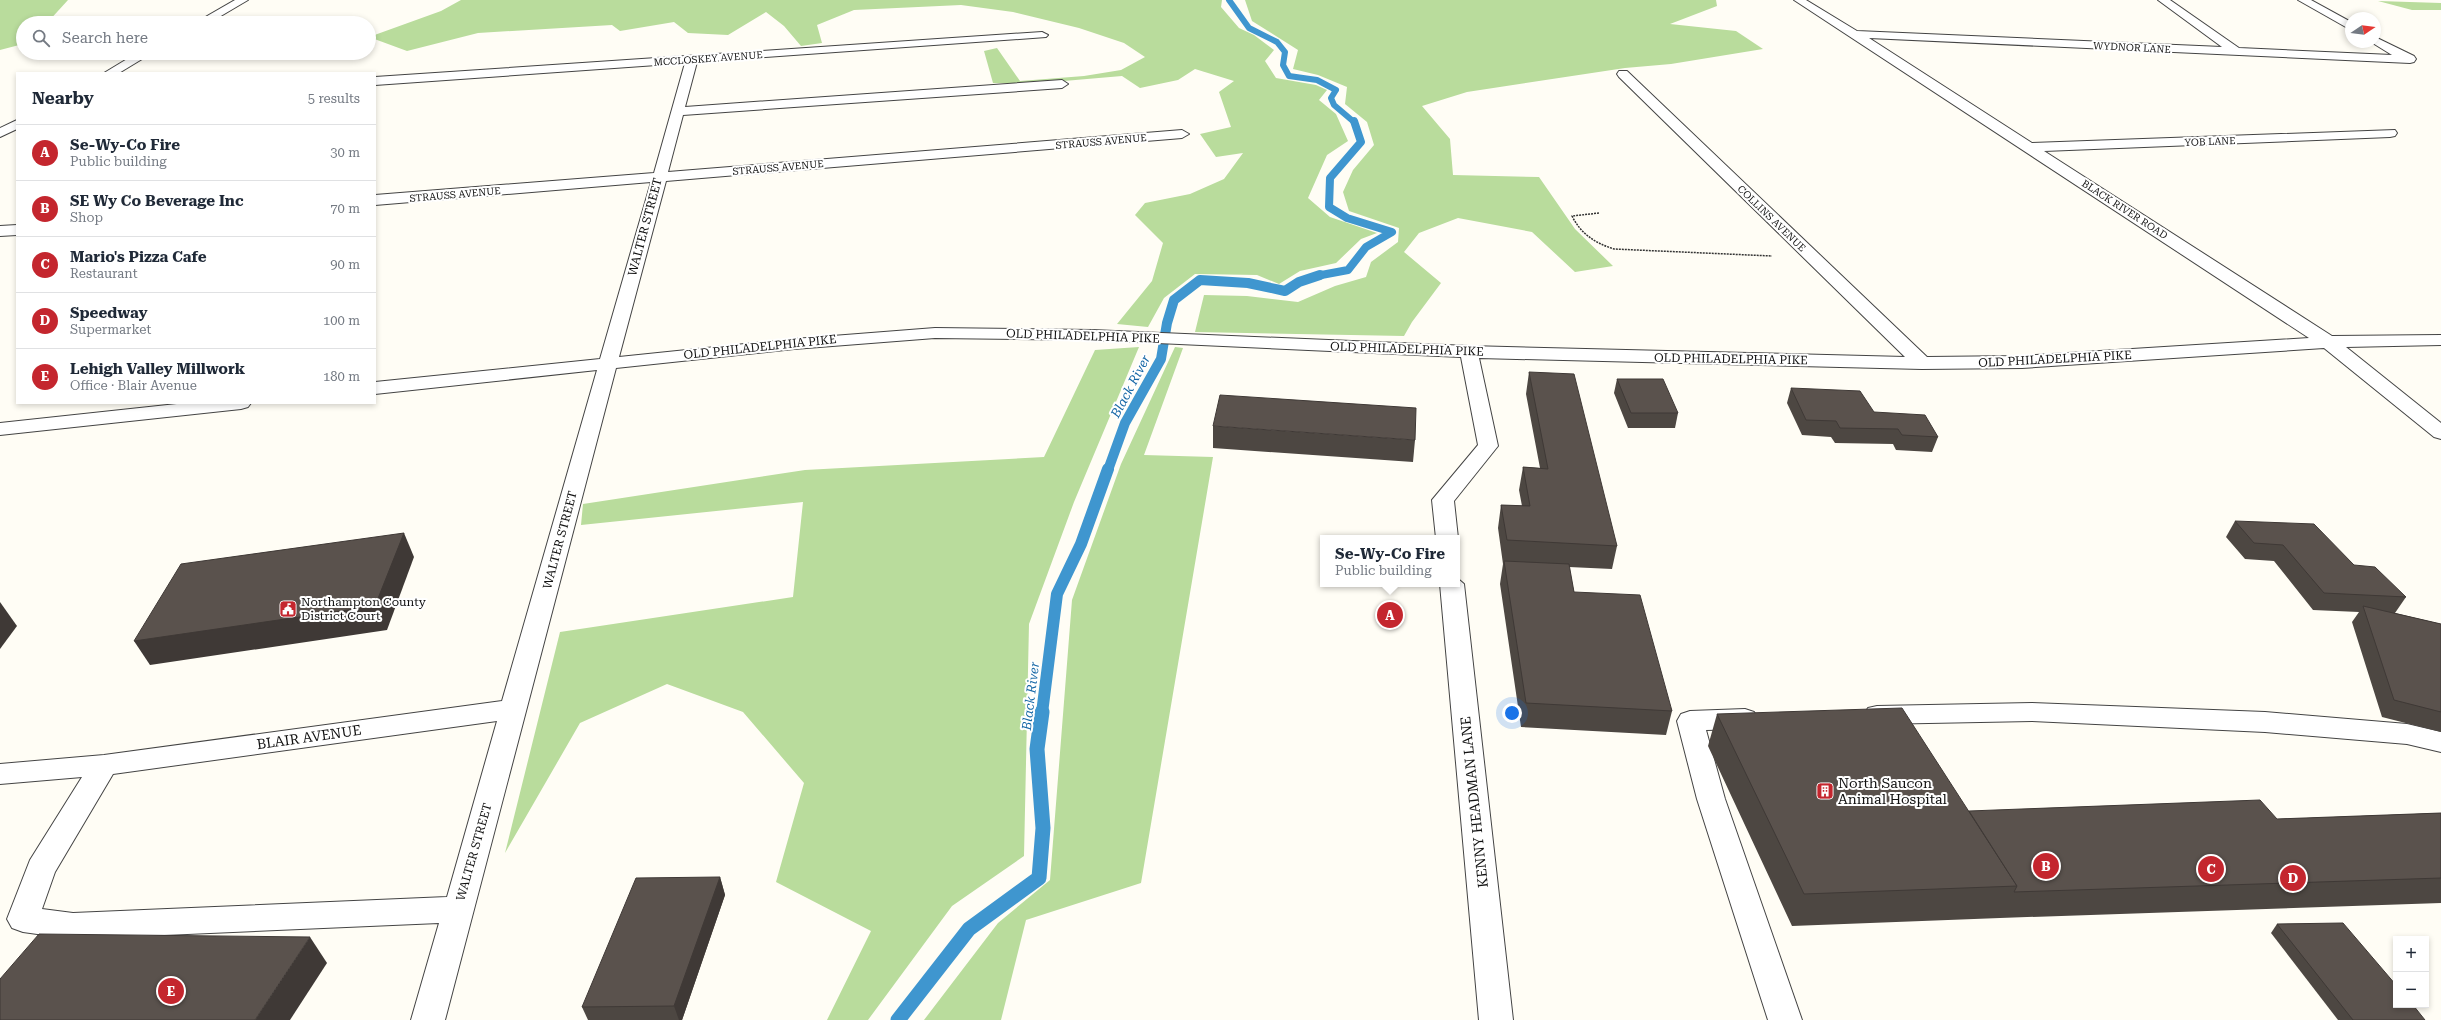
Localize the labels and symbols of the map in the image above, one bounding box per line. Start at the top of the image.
north arrow [2345,12,2381,48]
street label: WYDNOR LANE [2093,40,2171,55]
street label: MCCLOSKEY AVENUE [653,49,763,68]
street label: STRAUSS AVENUE [1055,132,1147,151]
street label: YOB LANE [2184,135,2236,148]
street label: STRAUSS AVENUE [732,158,824,177]
street label: WALTER STREET [625,176,665,278]
street label: BLACK RIVER ROAD [2080,178,2170,241]
street label: COLLINS AVENUE [1735,183,1808,254]
street label: STRAUSS AVENUE [409,185,501,204]
street label: OLD PHILADELPHIA PIKE [1006,326,1160,346]
street label: OLD PHILADELPHIA PIKE [683,332,837,362]
street label: OLD PHILADELPHIA PIKE [1330,339,1484,359]
street label: OLD PHILADELPHIA PIKE [1978,348,2132,370]
street label: OLD PHILADELPHIA PIKE [1654,351,1808,367]
water label: Black River [1107,352,1153,421]
street label: WALTER STREET [540,489,580,591]
place label: Northampton County District Court [301,595,427,623]
public building icon: Northampton County District Court [278,599,298,619]
pin: A [1377,600,1403,630]
water label: Black River [1019,660,1042,732]
your location [1502,703,1522,723]
street label: KENNY HEADMAN LANE [1457,715,1491,889]
street label: BLAIR AVENUE [256,722,362,752]
place label: North Saucon Animal Hospital [1838,775,1948,807]
building icon: North Saucon Animal Hospital [1815,781,1835,801]
street label: WALTER STREET [453,802,495,902]
pin: B [2033,851,2059,881]
pin: C [2198,854,2224,884]
pin: D [2280,863,2306,893]
pin: E [158,976,184,1006]

